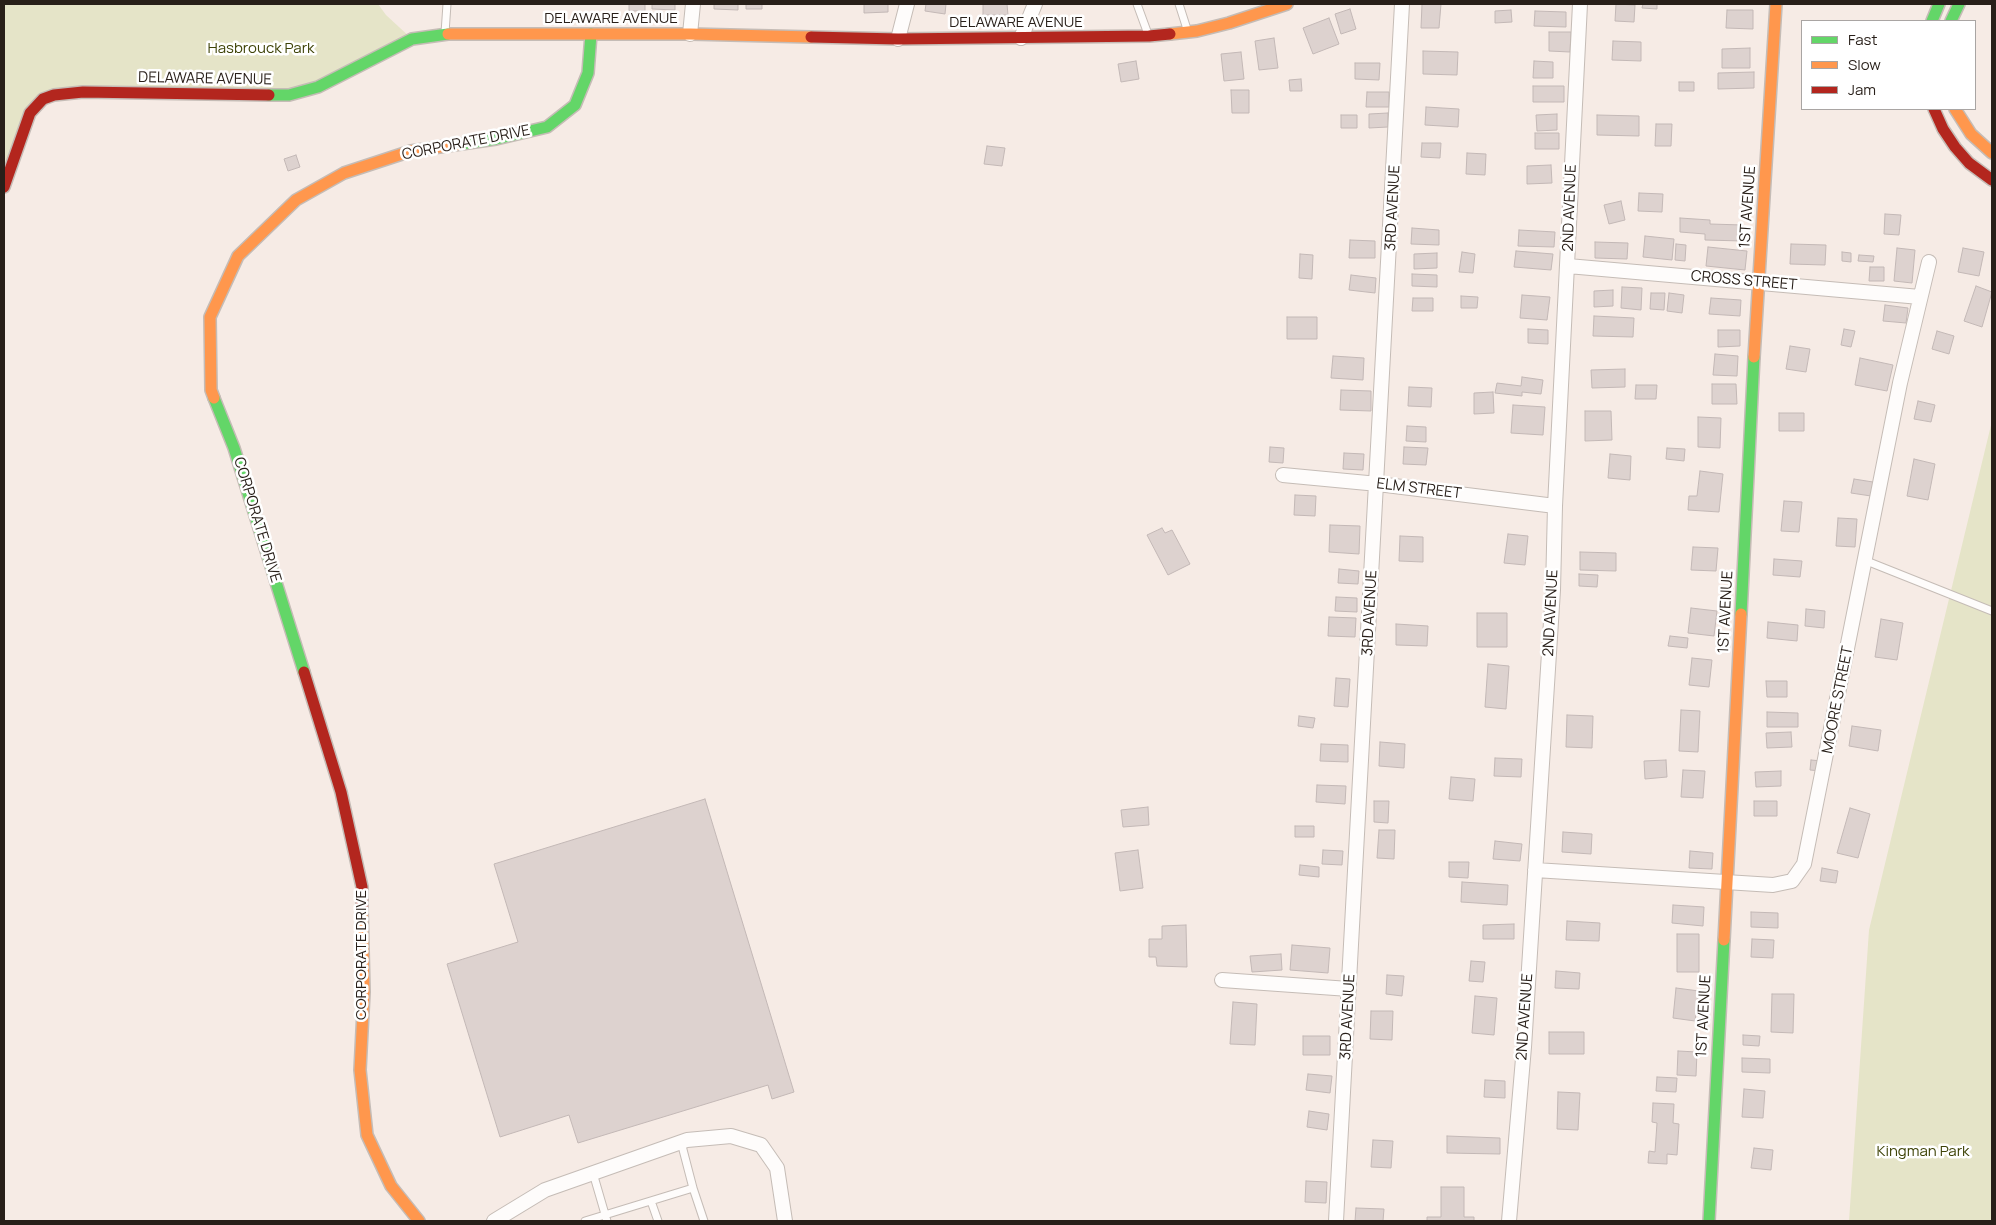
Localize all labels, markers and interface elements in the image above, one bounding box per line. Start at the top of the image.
street label: DELAWARE AVENUE [544,10,678,28]
street label: DELAWARE AVENUE [949,14,1083,32]
legend [1801,20,1976,110]
text: Fast [1848,29,1877,50]
park label: Hasbrouck Park [207,40,315,58]
text: Slow [1848,54,1881,75]
street label: DELAWARE AVENUE [138,69,272,89]
text: Jam [1848,79,1876,100]
street label: CORPORATE DRIVE [400,122,532,164]
street label: 3RD AVENUE [1382,164,1404,252]
street label: 2ND AVENUE [1559,164,1581,252]
street label: 1ST AVENUE [1736,165,1760,249]
street label: CROSS STREET [1690,267,1798,295]
street label: CORPORATE DRIVE [229,455,285,585]
street label: ELM STREET [1375,475,1463,503]
street label: 3RD AVENUE [1359,569,1381,657]
street label: 2ND AVENUE [1540,569,1562,657]
street label: 1ST AVENUE [1715,570,1737,654]
street label: MOORE STREET [1819,645,1857,755]
street label: CORPORATE DRIVE [353,890,371,1020]
street label: 3RD AVENUE [1337,973,1359,1061]
street label: 2ND AVENUE [1513,973,1537,1061]
street label: 1ST AVENUE [1693,974,1715,1058]
park label: Kingman Park [1876,1143,1970,1161]

